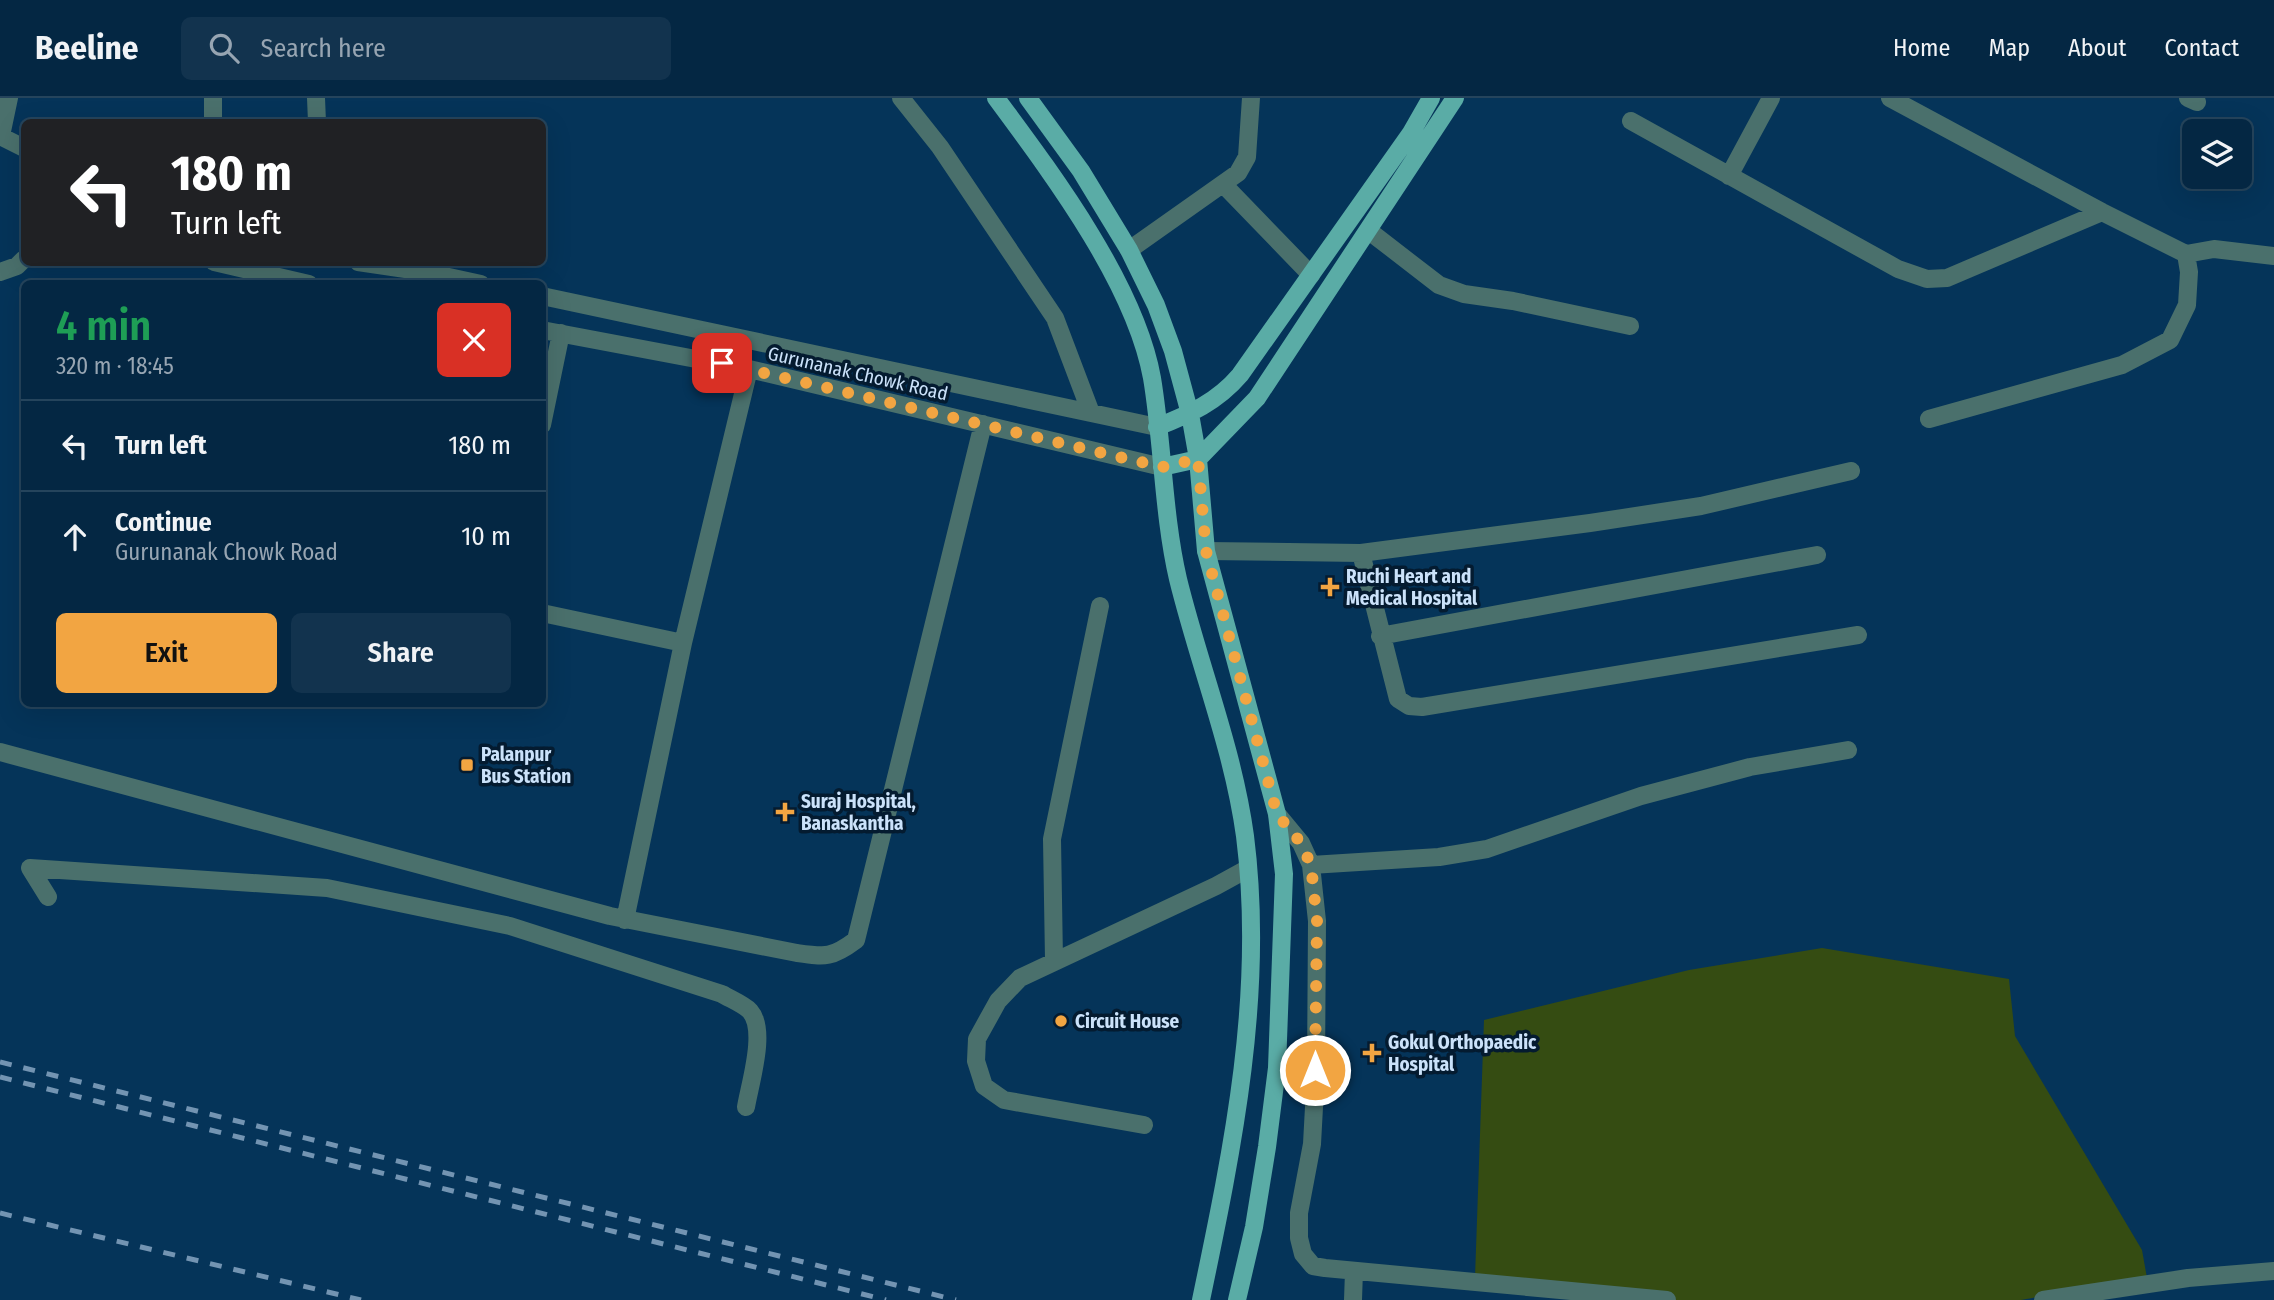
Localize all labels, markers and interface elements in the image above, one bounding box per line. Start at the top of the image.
search box [181,17,671,80]
text: Beeline [35,28,139,68]
icon: search [205,29,243,67]
text: Search here [261,33,386,64]
text: Home [1893,34,1950,62]
text: Map [1988,34,2030,62]
text: About [2068,34,2126,62]
text: Contact [2164,34,2239,62]
map controls [2182,119,2252,189]
button: layers [2182,119,2252,189]
text: 180 m [171,144,292,203]
icon: left [56,147,147,238]
text: Turn left [171,204,281,242]
text: 4 min [56,301,151,351]
button: close [437,303,511,377]
pin [692,333,752,393]
street label: Gurunanak Chowk Road [766,342,950,405]
icon: arrive [703,344,741,382]
text: 320 m · 18:45 [56,352,174,380]
icon: left [56,427,94,465]
text: Turn left [115,430,207,461]
text: 180 m [448,430,511,461]
text: Continue [115,507,212,538]
icon: ahead [56,518,94,556]
text: 10 m [461,521,511,552]
text: Gurunanak Chowk Road [115,538,338,566]
place label: Ruchi Heart and Medical Hospital [1346,565,1478,610]
marker: Ruchi Heart and Medical Hospital [1320,577,1340,597]
button: Exit [56,613,277,693]
button: Share [291,613,511,693]
place label: Palanpur Bus Station [481,743,571,788]
marker: Palanpur Bus Station [459,757,475,773]
place label: Suraj Hospital, Banaskantha [801,790,916,835]
marker: Suraj Hospital, Banaskantha [775,802,795,822]
place label: Circuit House [1075,1010,1180,1033]
marker: Circuit House [1053,1013,1069,1029]
place label: Gokul Orthopaedic Hospital [1388,1031,1537,1076]
position arrow [1278,1033,1352,1107]
marker: Gokul Orthopaedic Hospital [1362,1043,1382,1063]

